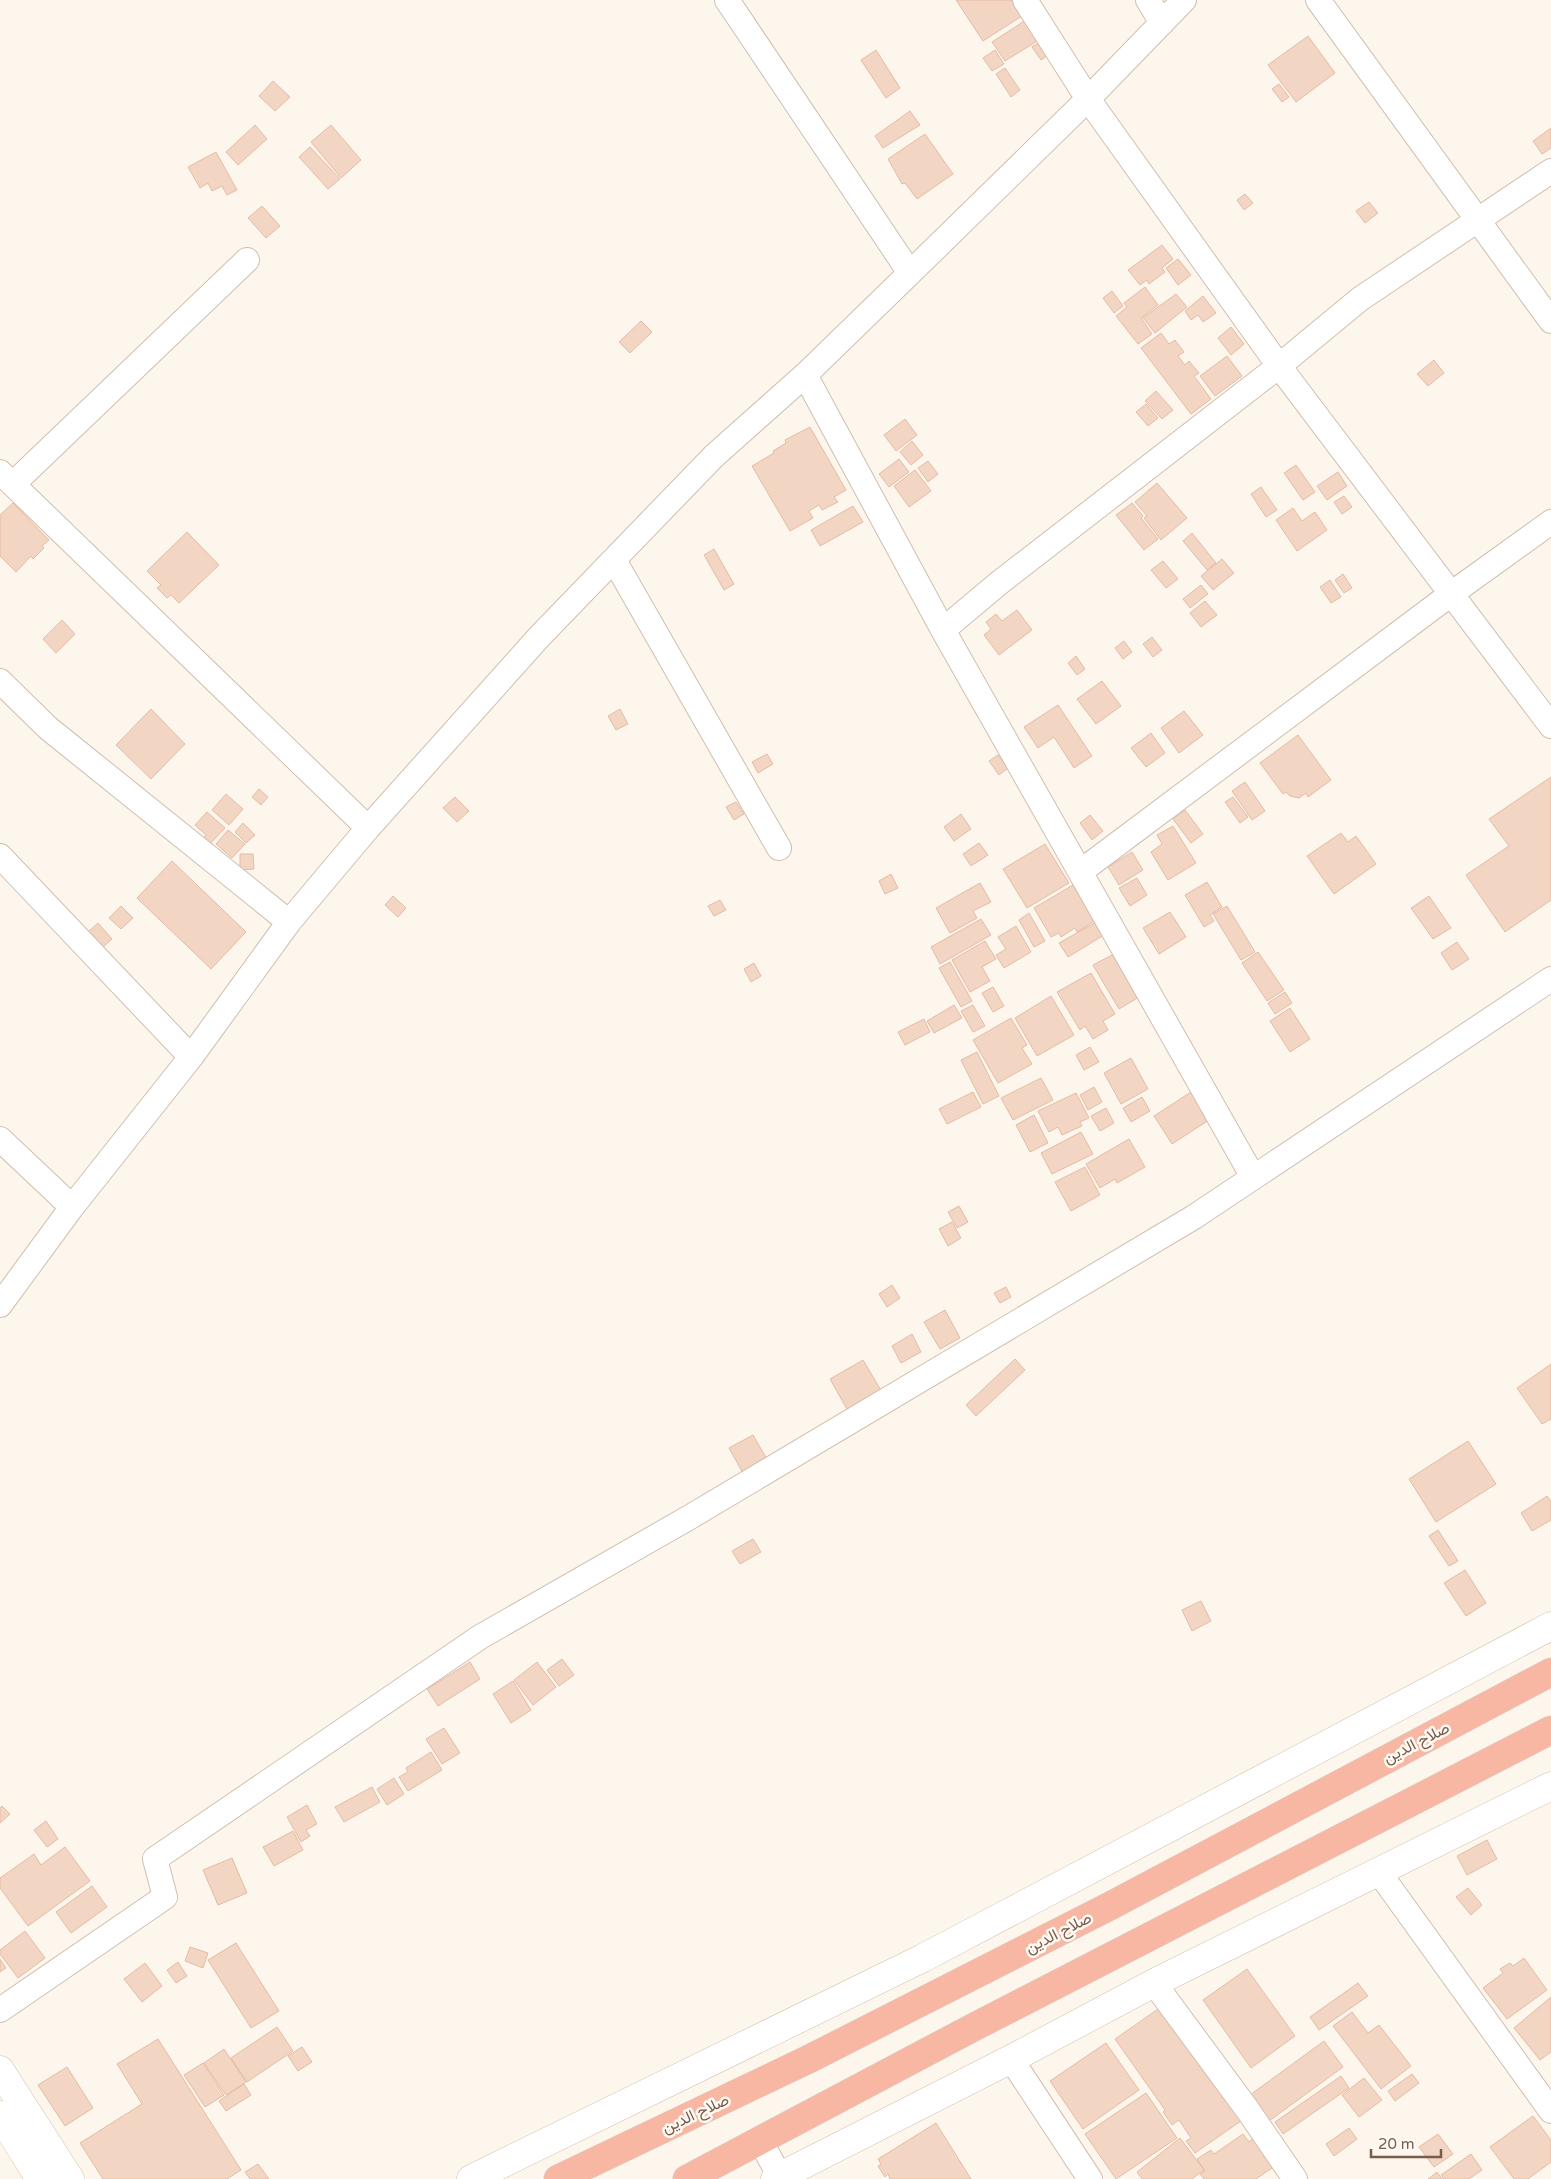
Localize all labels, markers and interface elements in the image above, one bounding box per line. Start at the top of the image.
street label: صلاح الدين [1380,1718,1453,1769]
street label: صلاح الدين [1022,1908,1095,1959]
street label: صلاح الدين [659,2090,733,2139]
scale bar [1371,2126,1441,2158]
text: 20 m [1378,2135,1415,2153]

